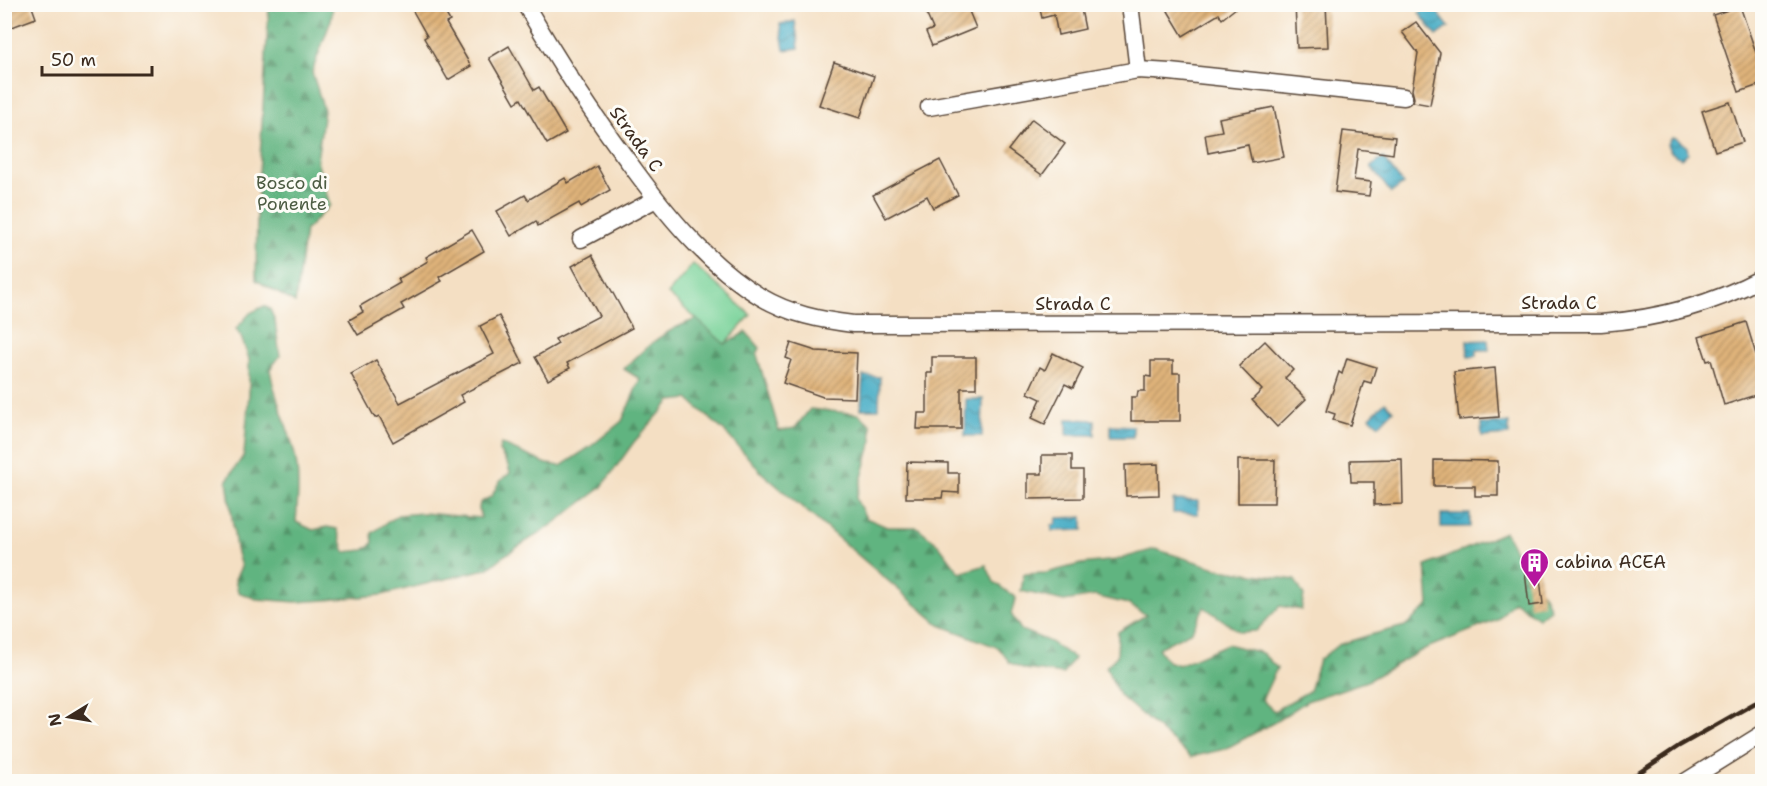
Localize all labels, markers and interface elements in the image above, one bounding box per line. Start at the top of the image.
scale bar [42,39,152,77]
text: 50 m [51,48,96,72]
street label: Strada C [604,101,668,177]
park label: Bosco di Ponente [256,171,328,216]
street label: Strada C [1521,291,1597,315]
street label: Strada C [1035,292,1111,316]
building icon: cabina ACEA [1518,546,1550,588]
place label: cabina ACEA [1555,550,1666,574]
north arrow [39,687,99,747]
text: N [43,712,66,728]

